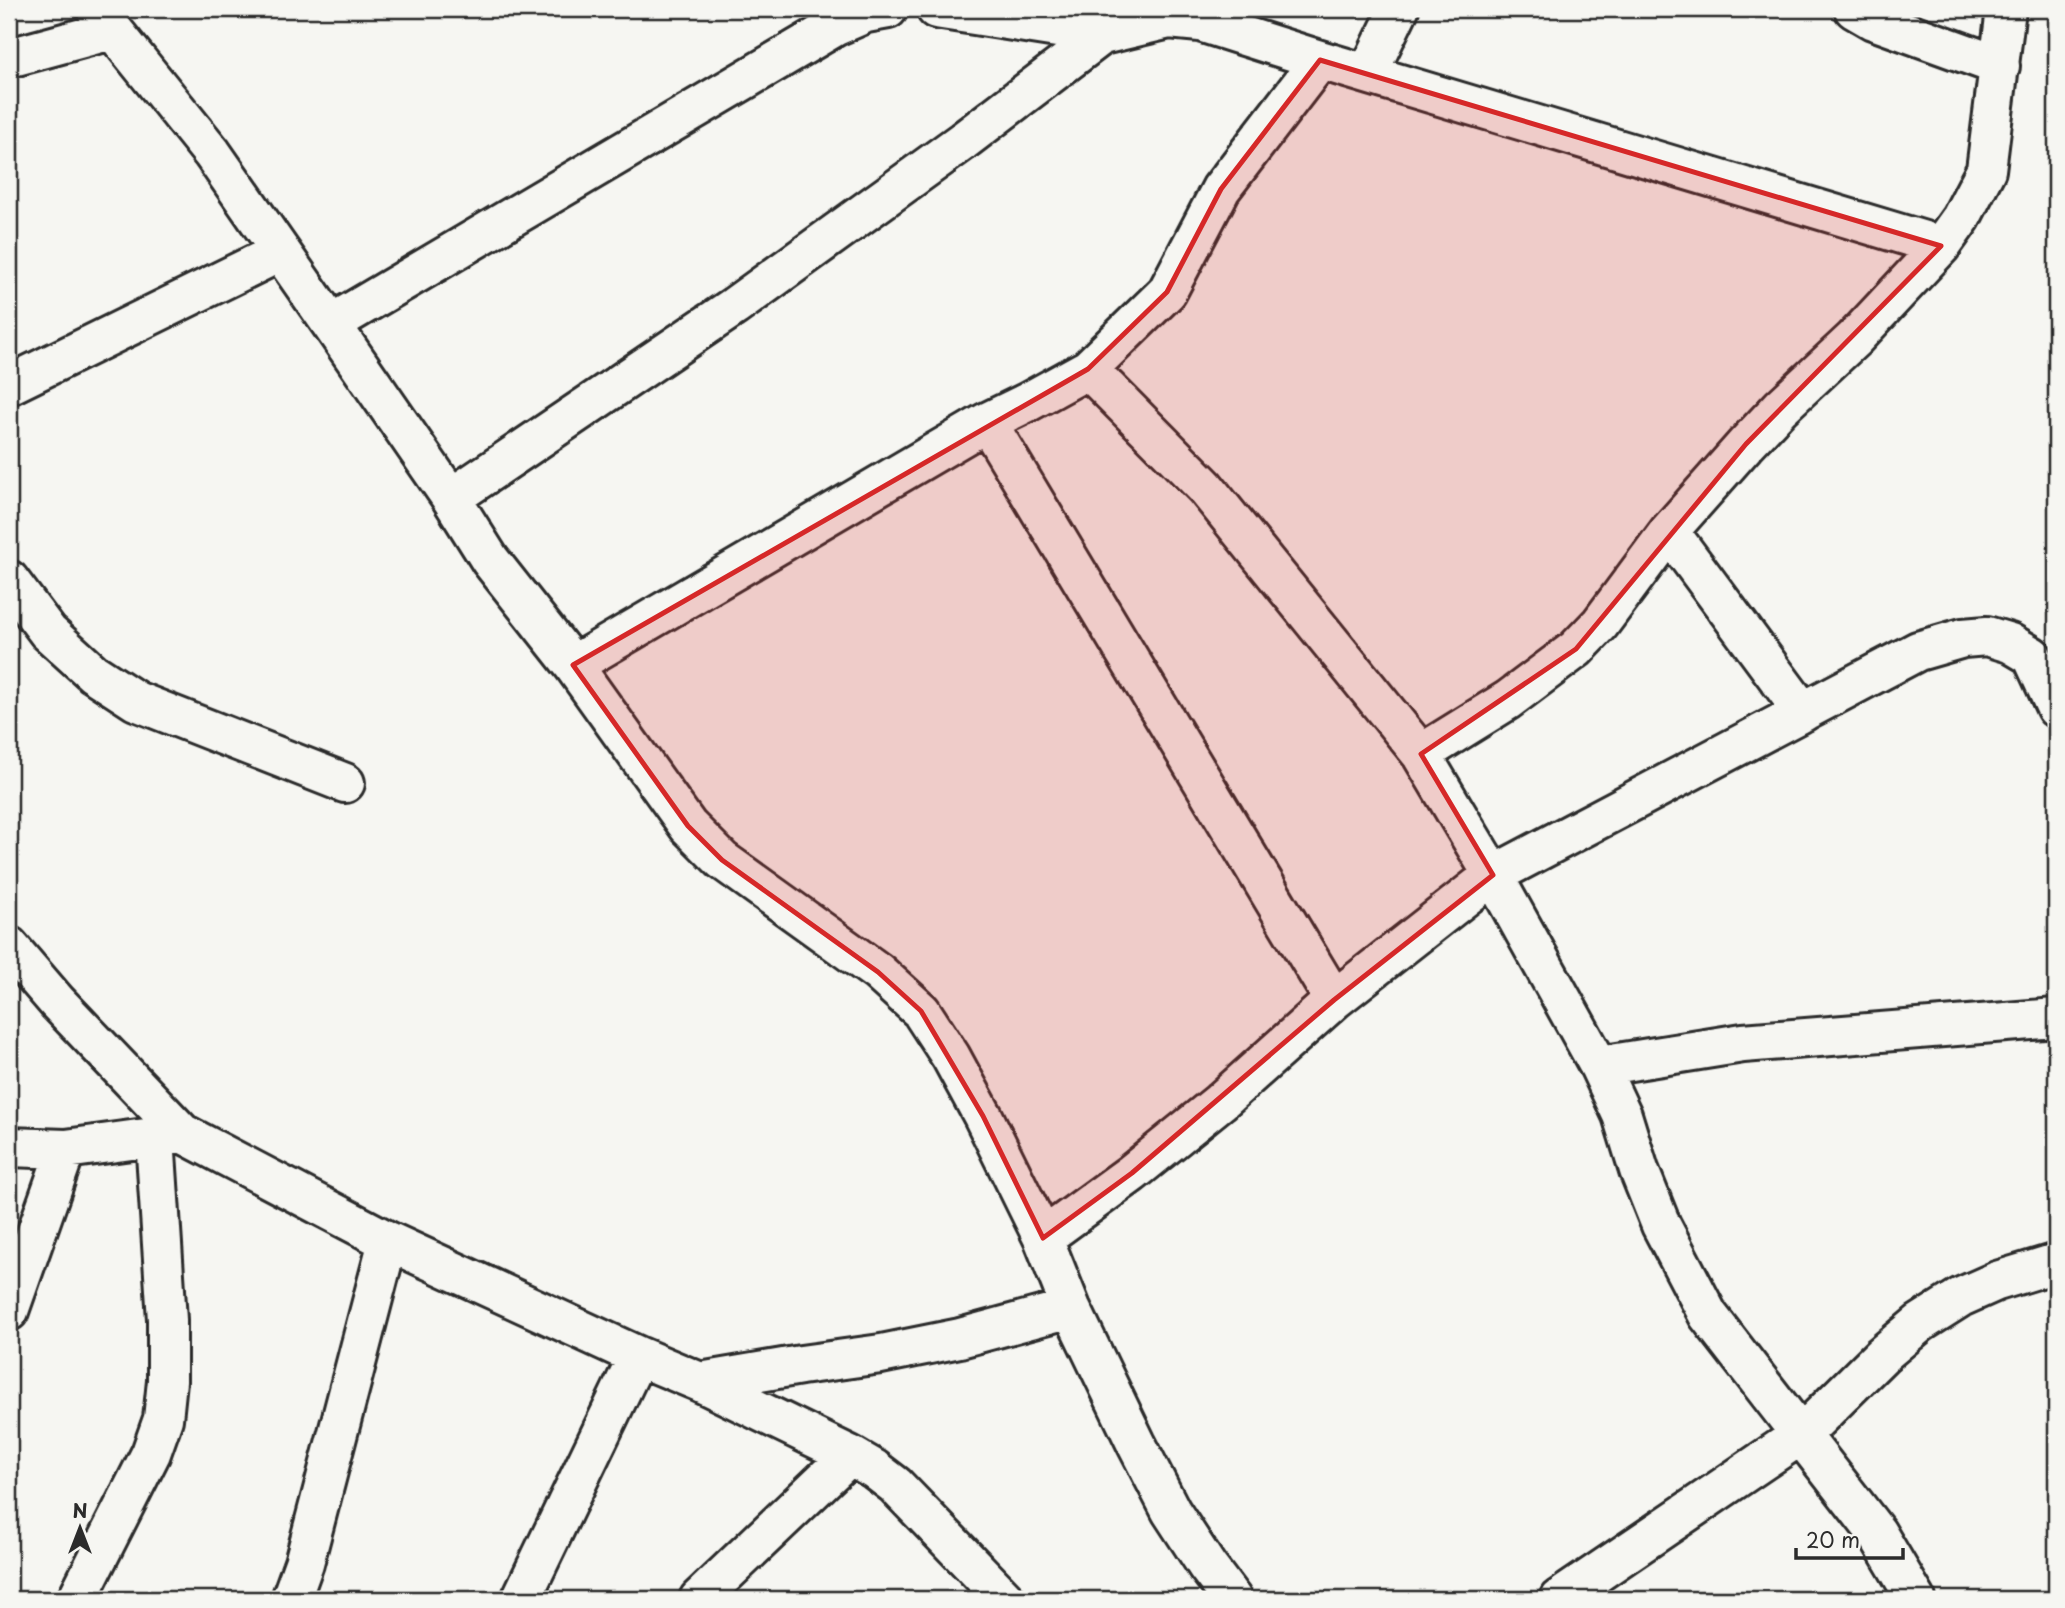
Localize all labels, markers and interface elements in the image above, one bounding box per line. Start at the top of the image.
north arrow [46,1492,116,1562]
text: N [72,1496,88,1524]
scale bar [1796,1517,1902,1561]
text: 20 m [1806,1523,1860,1555]

